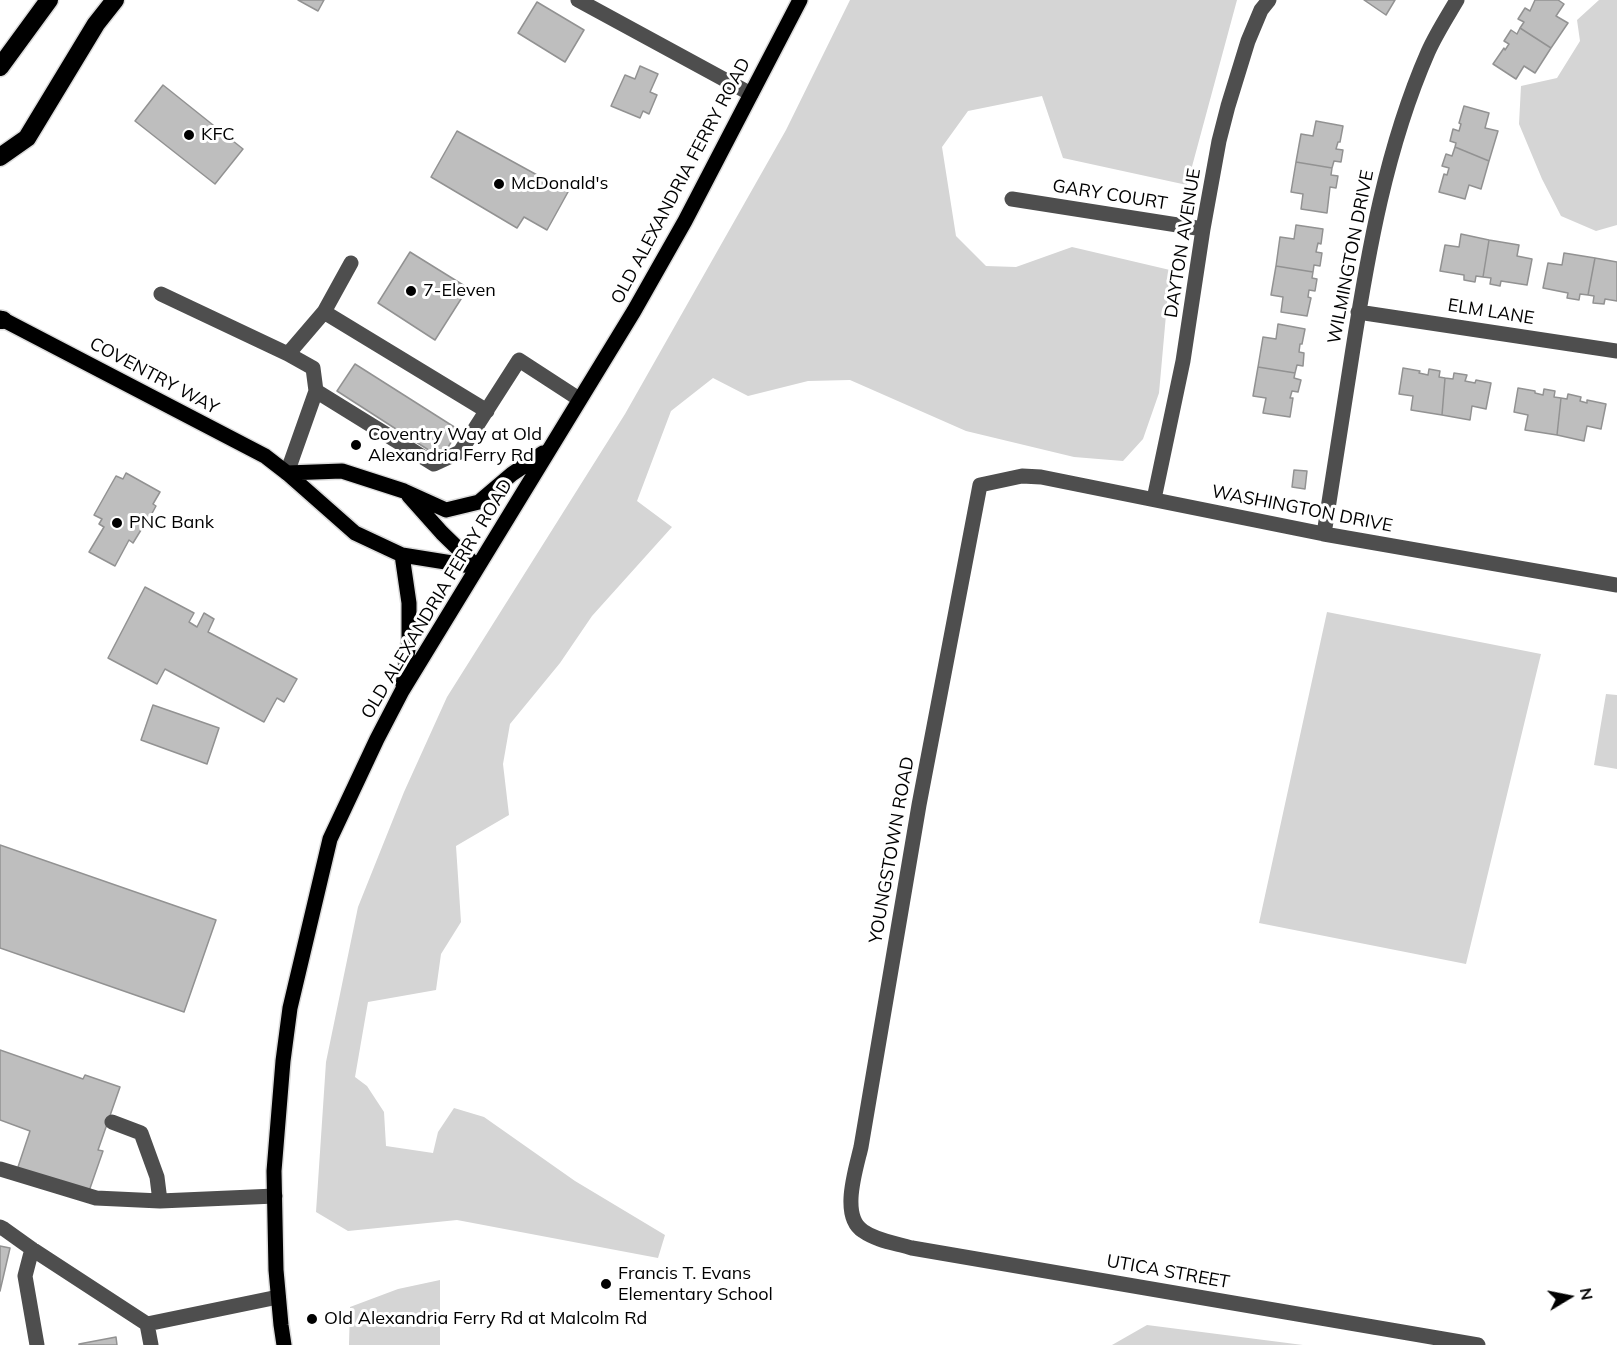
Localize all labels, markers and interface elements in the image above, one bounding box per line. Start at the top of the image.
street label: OLD ALEXANDRIA FERRY ROAD [607,54,755,308]
place label: KFC [201,124,235,146]
marker: KFC [182,128,196,142]
street label: DAYTON AVENUE [1161,167,1205,319]
street label: WILMINGTON DRIVE [1324,168,1378,346]
place label: McDonald's [511,173,608,195]
street label: GARY COURT [1051,175,1169,215]
marker: McDonald's [492,177,506,191]
place label: 7-Eleven [423,280,496,302]
marker: 7-Eleven [404,284,418,298]
street label: ELM LANE [1446,295,1536,329]
street label: COVENTRY WAY [86,333,222,419]
place label: Coventry Way at Old Alexandria Ferry Rd [368,424,542,466]
marker: Coventry Way at Old Alexandria Ferry Rd [349,438,363,452]
street label: OLD ALEXANDRIA FERRY ROAD [357,475,517,723]
street label: WASHINGTON DRIVE [1210,481,1394,537]
place label: PNC Bank [129,512,214,534]
marker: PNC Bank [110,516,124,530]
street label: YOUNGSTOWN ROAD [865,755,919,945]
street label: UTICA STREET [1105,1251,1231,1293]
place label: Francis T. Evans Elementary School [618,1263,773,1306]
north arrow [1539,1267,1599,1327]
marker: Francis T. Evans Elementary School [599,1277,613,1291]
text: N [1576,1286,1598,1302]
place label: Old Alexandria Ferry Rd at Malcolm Rd [324,1308,647,1330]
marker: Old Alexandria Ferry Rd at Malcolm Rd [305,1312,319,1326]

